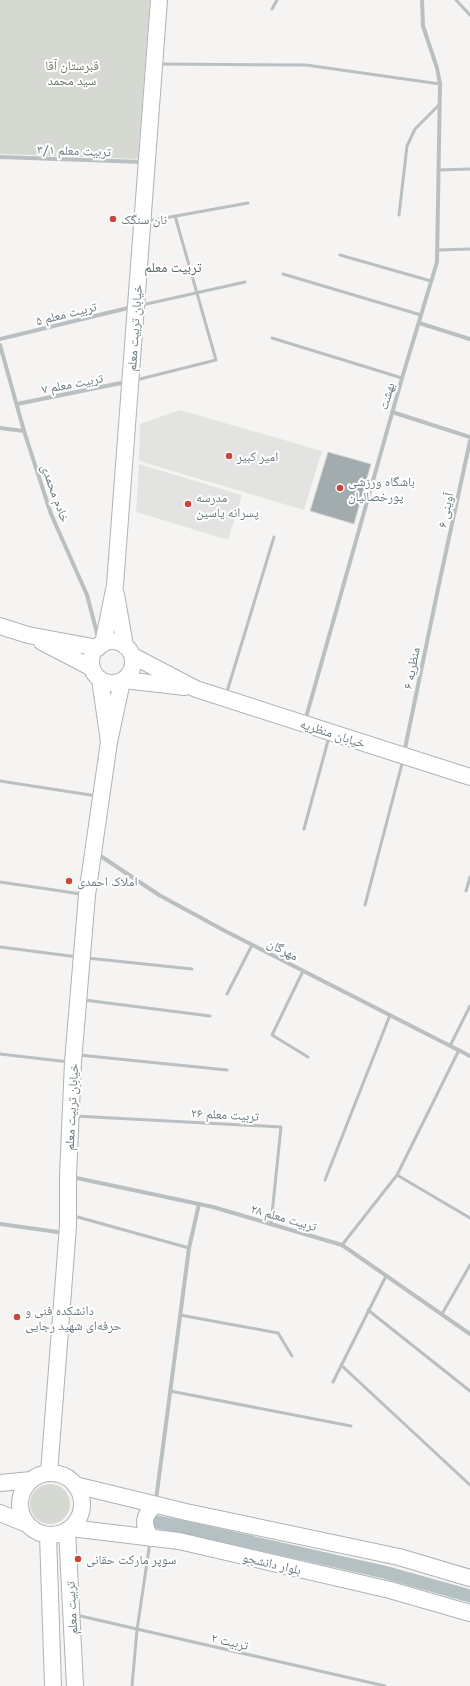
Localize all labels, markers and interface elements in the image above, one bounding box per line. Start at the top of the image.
park label: قبرستان آقا سید محمد [45,57,99,88]
street label: تربیت معلم ۳/۱ [37,141,112,160]
place label: نان سنگک [121,211,167,228]
marker: نان سنگک [108,214,118,224]
district label: تربیت معلم [144,258,202,277]
street label: خیابان تربیت معلم [123,284,146,372]
street label: تربیت معلم ۵ [34,298,99,329]
street label: تربیت معلم ۷ [40,369,104,398]
street label: بهشت [374,380,398,412]
place label: امیر کبیر [236,448,278,465]
marker: امیر کبیر [224,451,234,461]
street label: خادم محمدی [37,462,74,525]
place label: باشگاه ورزشی پورخصالیان [348,473,415,505]
marker: باشگاه ورزشی پورخصالیان [335,483,345,493]
place label: مدرسه پسرانه یاسین [196,489,259,521]
street label: آوینی ۶ [433,490,458,529]
marker: مدرسه پسرانه یاسین [183,499,193,509]
street label: منظریه ۶ [399,646,424,691]
street label: خیابان منظریه [298,715,368,752]
place label: املاک احمدی [77,873,138,890]
marker: املاک احمدی [64,876,74,886]
street label: مهرگان [264,935,301,964]
street label: خیابان تربیت معلم [61,1063,82,1151]
street label: تربیت معلم ۲۶ [191,1104,260,1125]
street label: تربیت معلم ۲۸ [249,1200,319,1235]
place label: دانشکده فنی و حرفه‌ای شهید رجایی [25,1302,122,1334]
marker: دانشکده فنی و حرفه‌ای شهید رجایی [12,1312,22,1322]
street label: بلوار دانشجو [241,1548,303,1578]
place label: سوپر مارکت حقانی [86,1551,176,1568]
marker: سوپر مارکت حقانی [73,1554,83,1564]
street label: تربیت معلم [62,1581,81,1635]
street label: تربیت ۲ [210,1629,250,1654]

